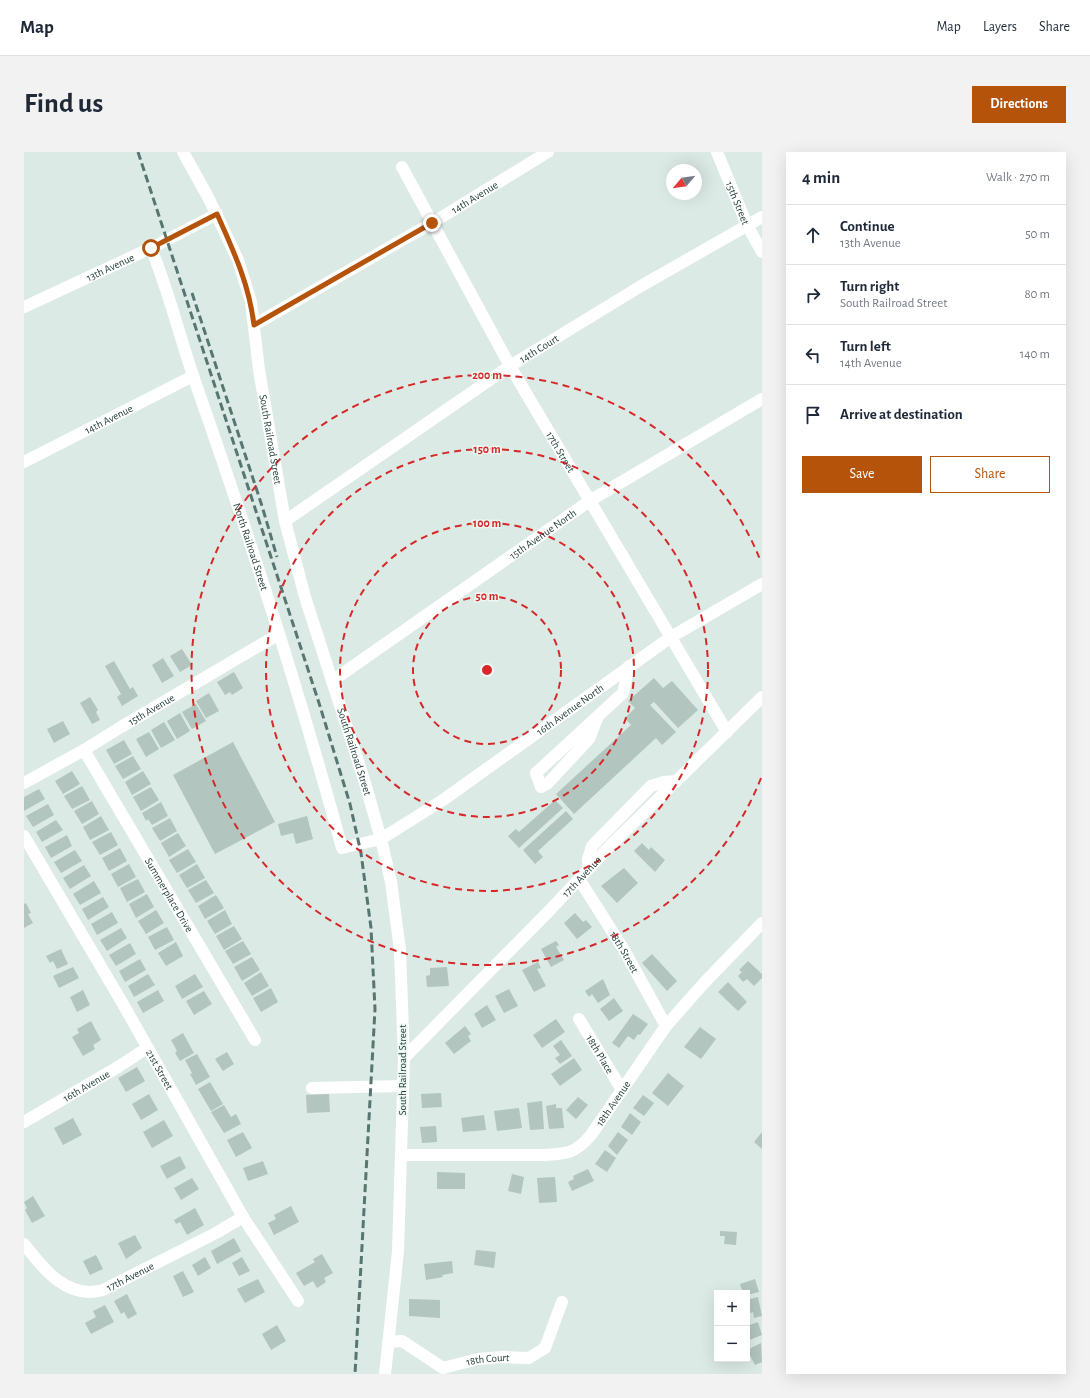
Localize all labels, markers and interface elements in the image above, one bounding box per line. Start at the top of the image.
text: Map [20,18,54,37]
text: Map [936,20,961,34]
text: Layers [983,20,1017,34]
text: Share [1039,20,1070,34]
button: Directions [972,86,1066,123]
text: Find us [24,90,103,118]
north arrow [666,164,702,200]
text: 4 min [802,169,840,186]
text: Walk · 270 m [986,171,1050,184]
street label: 14th Avenue [450,179,500,216]
street label: 15th Street [724,180,751,227]
route end [423,214,441,232]
text: Continue [840,219,895,234]
icon: ahead [802,224,824,246]
text: 50 m [1025,228,1050,241]
text: 13th Avenue [840,237,901,250]
route start [142,239,160,257]
street label: 13th Avenue [85,252,136,283]
text: Turn right [840,279,899,294]
icon: right [802,284,824,306]
text: 80 m [1024,288,1050,301]
text: South Railroad Street [840,297,947,310]
street label: 14th Court [518,332,561,365]
text: Turn left [840,339,891,354]
icon: left [802,344,824,366]
text: 140 m [1020,348,1050,361]
text: 14th Avenue [840,357,902,370]
text: 200 m [472,369,502,381]
street label: South Railroad Street [257,394,284,486]
street label: 14th Avenue [83,403,135,436]
icon: arrive [802,404,824,426]
text: Arrive at destination [840,407,963,422]
street label: 17th Street [544,430,577,475]
text: 150 m [473,443,501,455]
button: Save [802,456,922,493]
button: Share [930,456,1050,493]
street label: North Railroad Street [231,502,270,592]
street label: 15th Avenue North [507,507,578,561]
text: 100 m [473,517,501,529]
text: 50 m [476,590,499,602]
centre of rings [480,663,494,677]
street label: 16th Avenue North [535,682,606,737]
street label: 15th Avenue [126,692,176,728]
street label: South Railroad Street [335,707,373,797]
street label: 17th Avenue [560,854,604,899]
street label: Summerplace Drive [143,856,195,934]
street label: 18th Street [608,930,641,975]
street label: South Railroad Street [397,1024,408,1115]
street label: 18th Place [584,1033,616,1076]
street label: 21st Street [144,1048,175,1092]
street label: 16th Avenue [61,1068,112,1104]
street label: 18th Avenue [594,1079,633,1128]
street label: 17th Avenue [105,1260,156,1293]
map controls [714,1290,750,1362]
button: + [714,1290,750,1326]
button: − [714,1326,750,1362]
street label: 18th Court [465,1352,510,1368]

